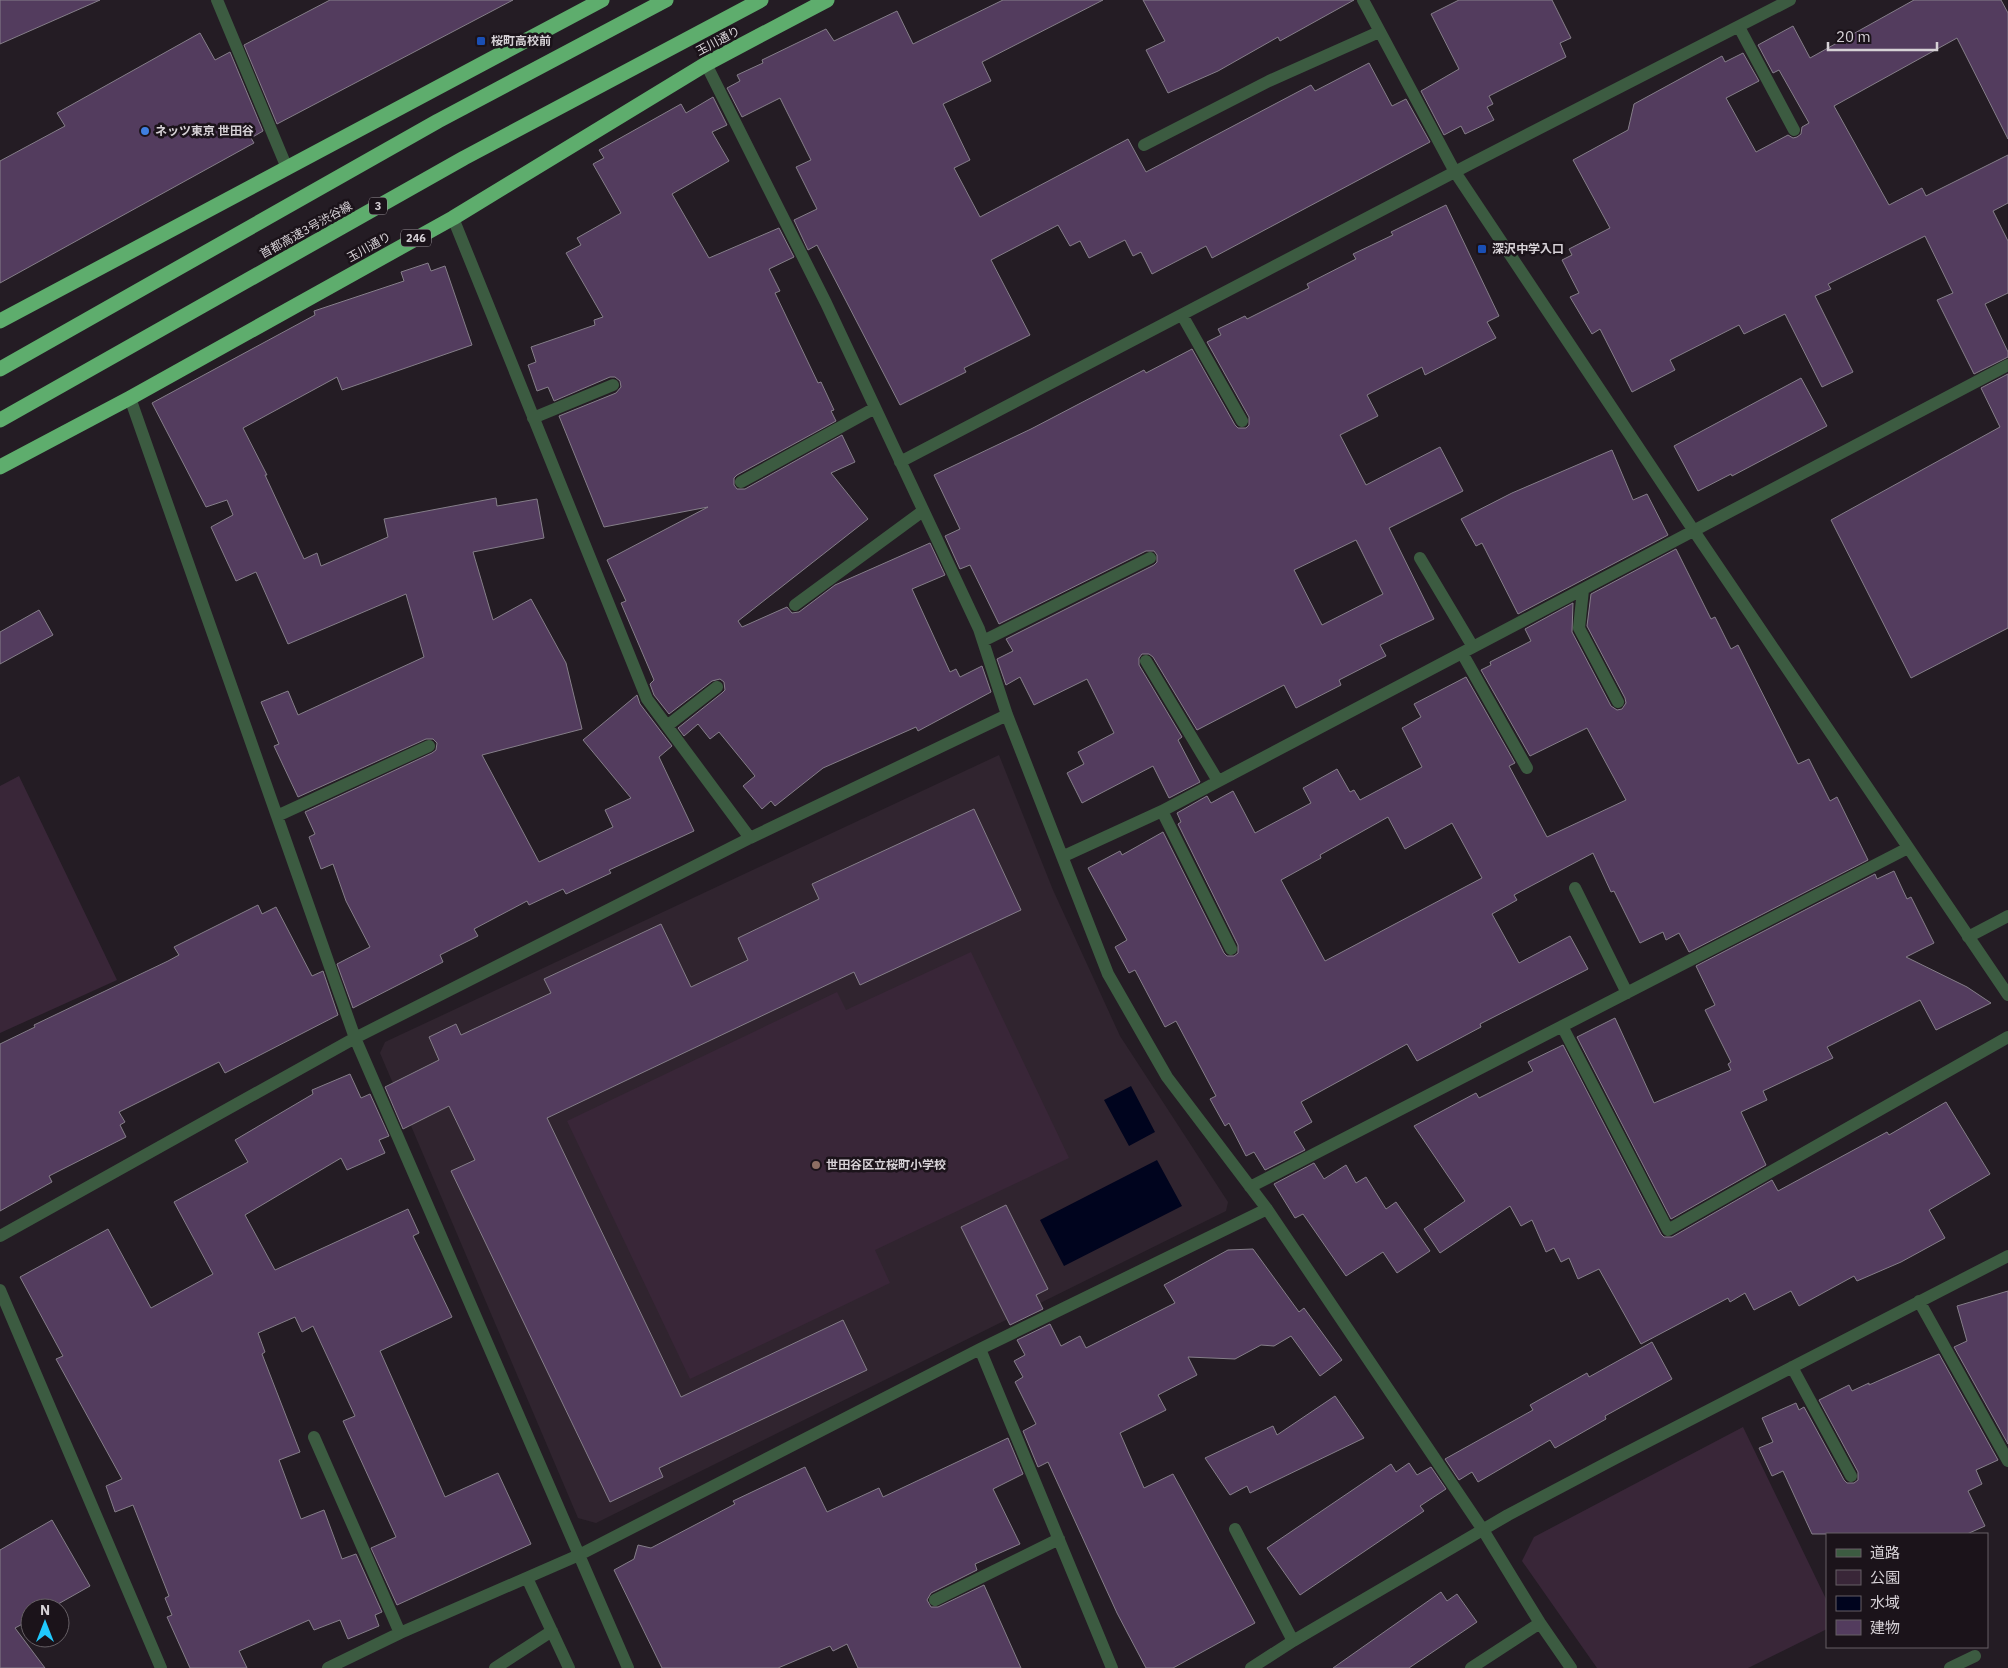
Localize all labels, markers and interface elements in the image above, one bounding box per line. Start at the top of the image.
scale bar [1828,20,1937,52]
street label: 玉川通り [693,23,742,58]
text: 20 m [1836,27,1871,46]
place label: 桜町高校前 [491,33,551,48]
marker: 桜町高校前 [475,35,487,47]
place label: ネッツ東京 世田谷 [155,123,254,138]
marker: ネッツ東京 世田谷 [139,125,151,137]
street label: 首都高速3号渋谷線 [257,198,355,261]
road number: 3 [369,198,387,215]
street label: 玉川通り [344,228,393,265]
road number: 246 [401,230,431,247]
place label: 深沢中学入口 [1492,241,1564,256]
marker: 深沢中学入口 [1476,243,1488,255]
place label: 世田谷区立桜町小学校 [826,1157,946,1172]
marker: 世田谷区立桜町小学校 [810,1159,822,1171]
legend [1826,1533,1988,1648]
text: 道路 [1870,1543,1900,1562]
text: 公園 [1870,1568,1900,1587]
text: 水域 [1870,1593,1900,1612]
north arrow [20,1598,70,1648]
text: N [40,1601,50,1619]
text: 建物 [1870,1618,1900,1637]

